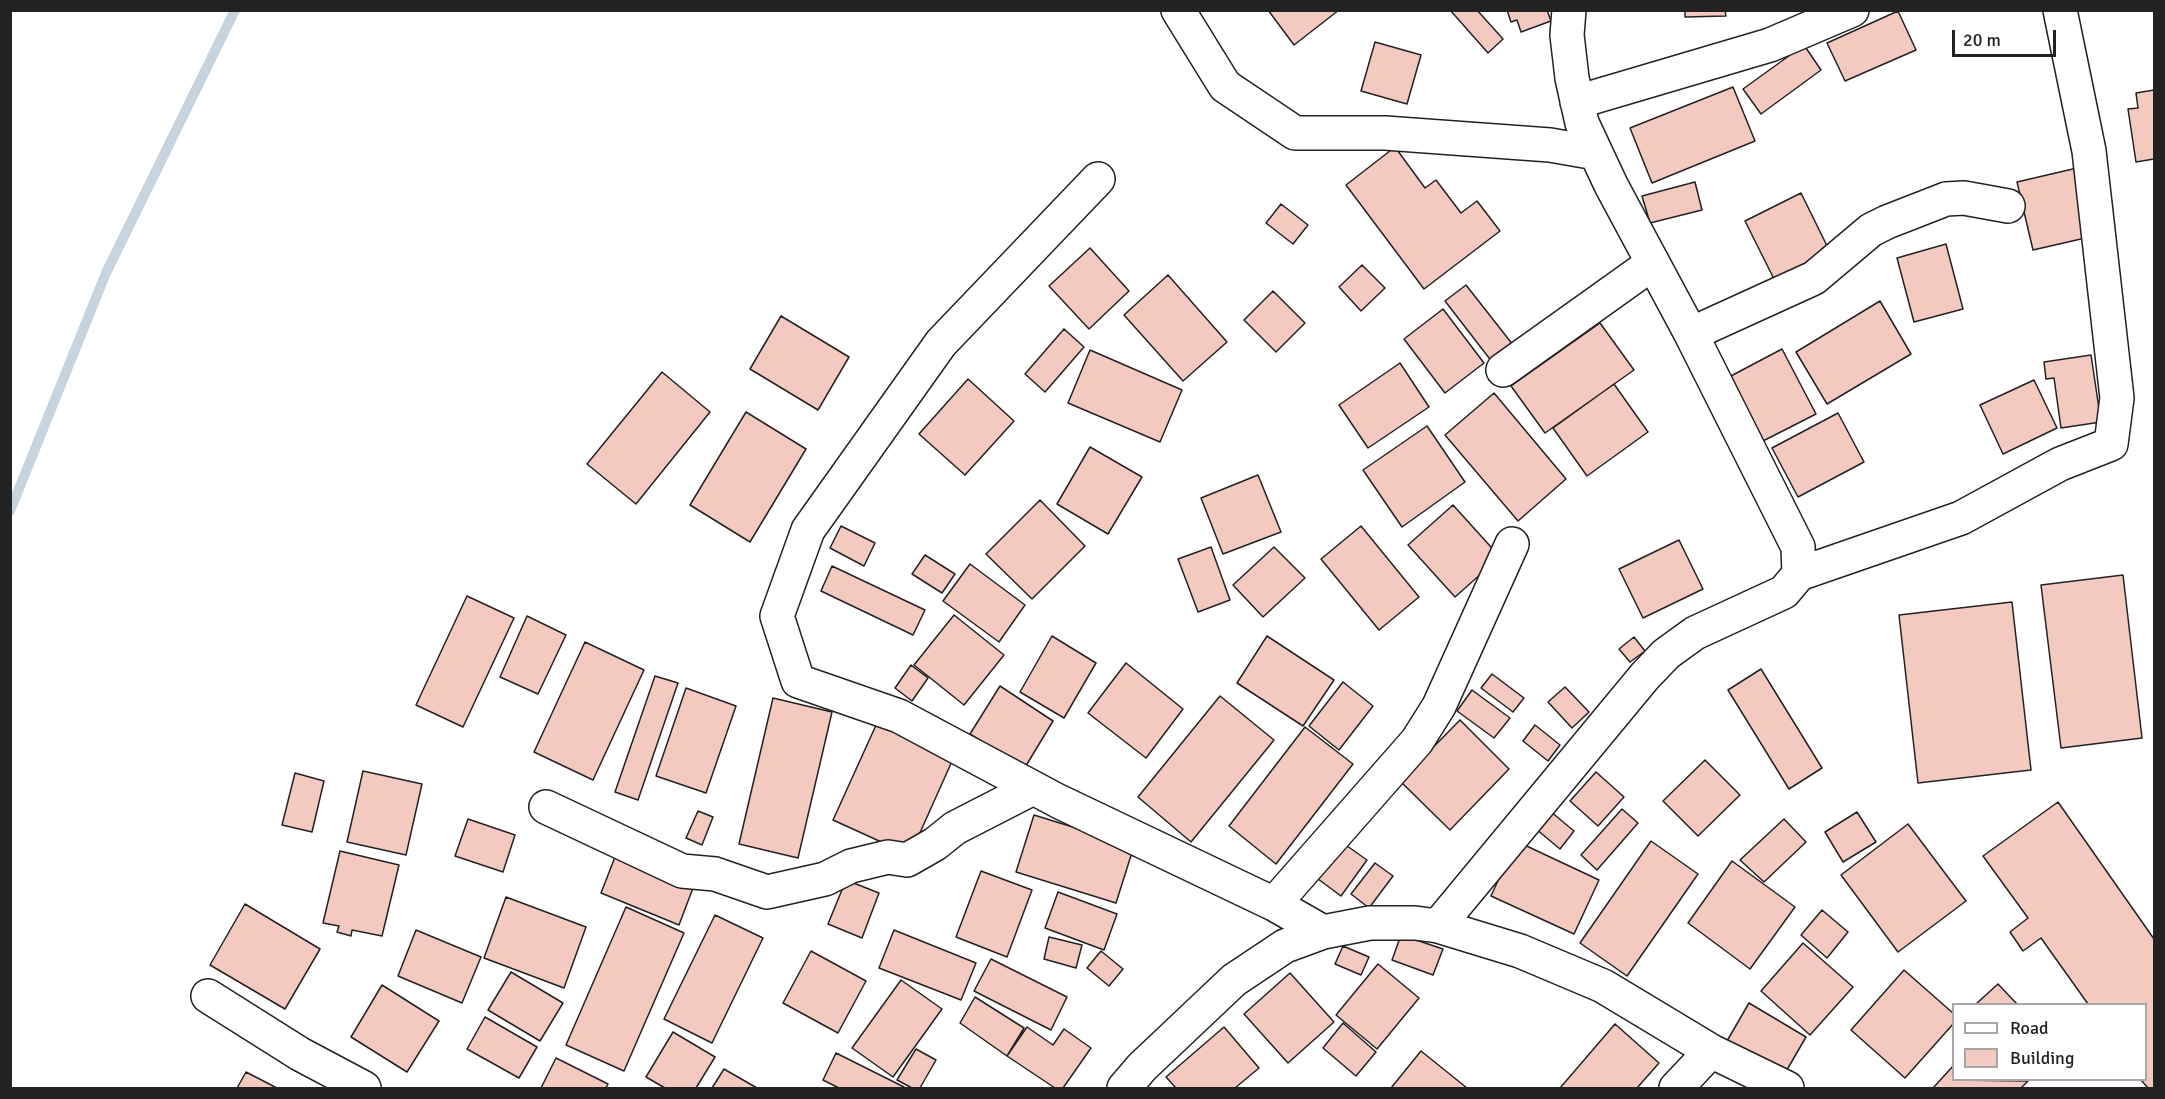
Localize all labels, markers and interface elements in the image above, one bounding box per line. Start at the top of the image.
scale bar [1955,18,2058,56]
text: 20 m [1963,29,2001,51]
legend [1952,1003,2147,1081]
text: Road [2010,1017,2049,1039]
text: Building [2010,1047,2074,1069]

